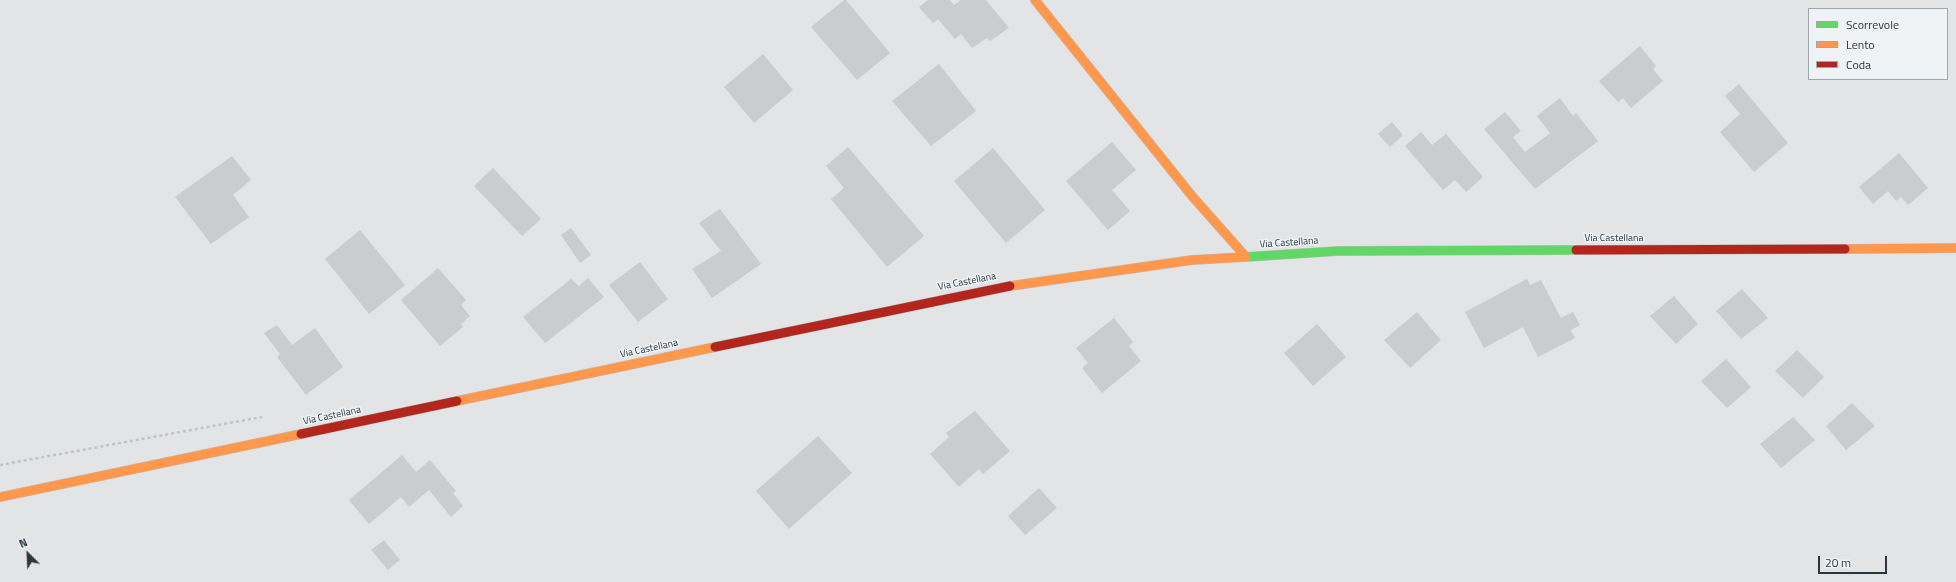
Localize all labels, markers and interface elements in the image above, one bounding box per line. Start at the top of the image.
legend [1808,8,1948,80]
text: Scorrevole [1846,15,1899,34]
text: Lento [1846,35,1875,54]
text: Coda [1846,55,1871,74]
street label: Via Castellana [1585,233,1643,245]
street label: Via Castellana [1259,235,1319,251]
street label: Via Castellana [937,270,997,294]
street label: Via Castellana [619,337,679,361]
street label: Via Castellana [302,404,362,428]
north arrow [8,534,48,574]
text: N [16,534,30,552]
scale bar [1820,548,1889,574]
text: 20 m [1825,553,1851,572]

